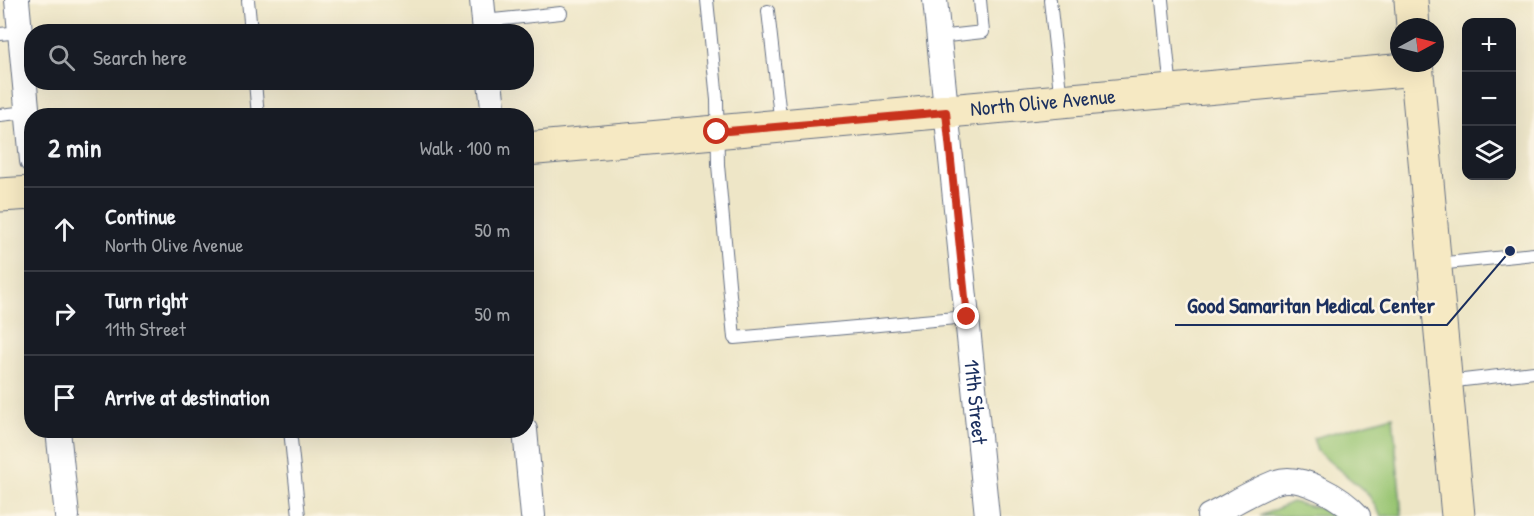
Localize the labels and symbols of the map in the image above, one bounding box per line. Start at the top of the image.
north arrow [1390,18,1444,72]
street label: North Olive Avenue [969,81,1117,123]
route start [703,118,729,144]
callout: Good Samaritan Medical Center [1175,285,1447,325]
text: Good Samaritan Medical Center [1187,290,1435,320]
route end [953,303,979,329]
street label: 11th Street [957,358,995,446]

